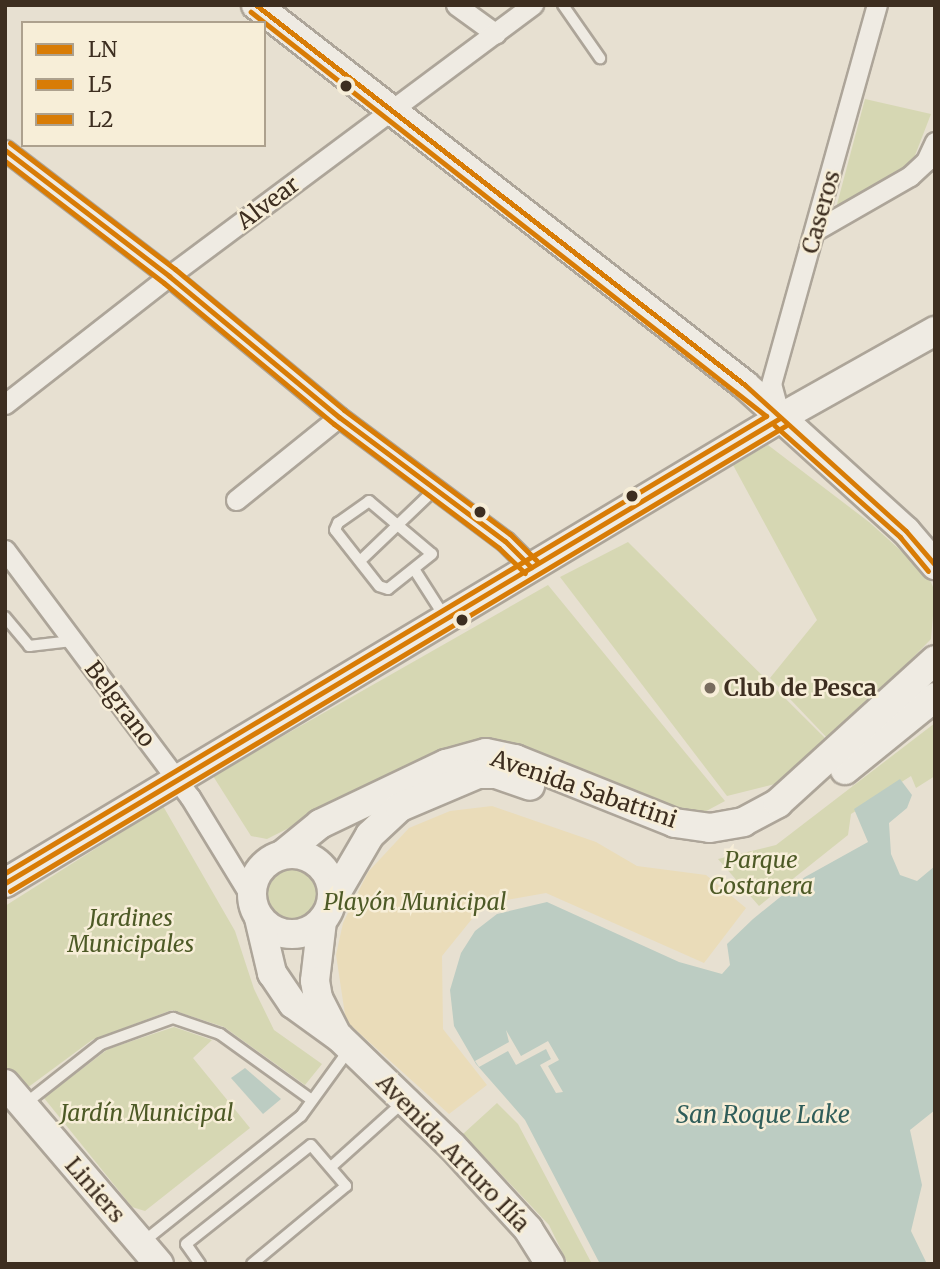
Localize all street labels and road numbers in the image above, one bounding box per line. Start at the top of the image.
street label: Caseros [796,167,846,257]
street label: Alvear [231,171,305,235]
street label: Belgrano [79,656,161,752]
street label: Avenida Sabattini [487,744,681,834]
street label: Avenida Arturo Ilía [371,1069,535,1237]
street label: Liniers [59,1152,131,1228]

